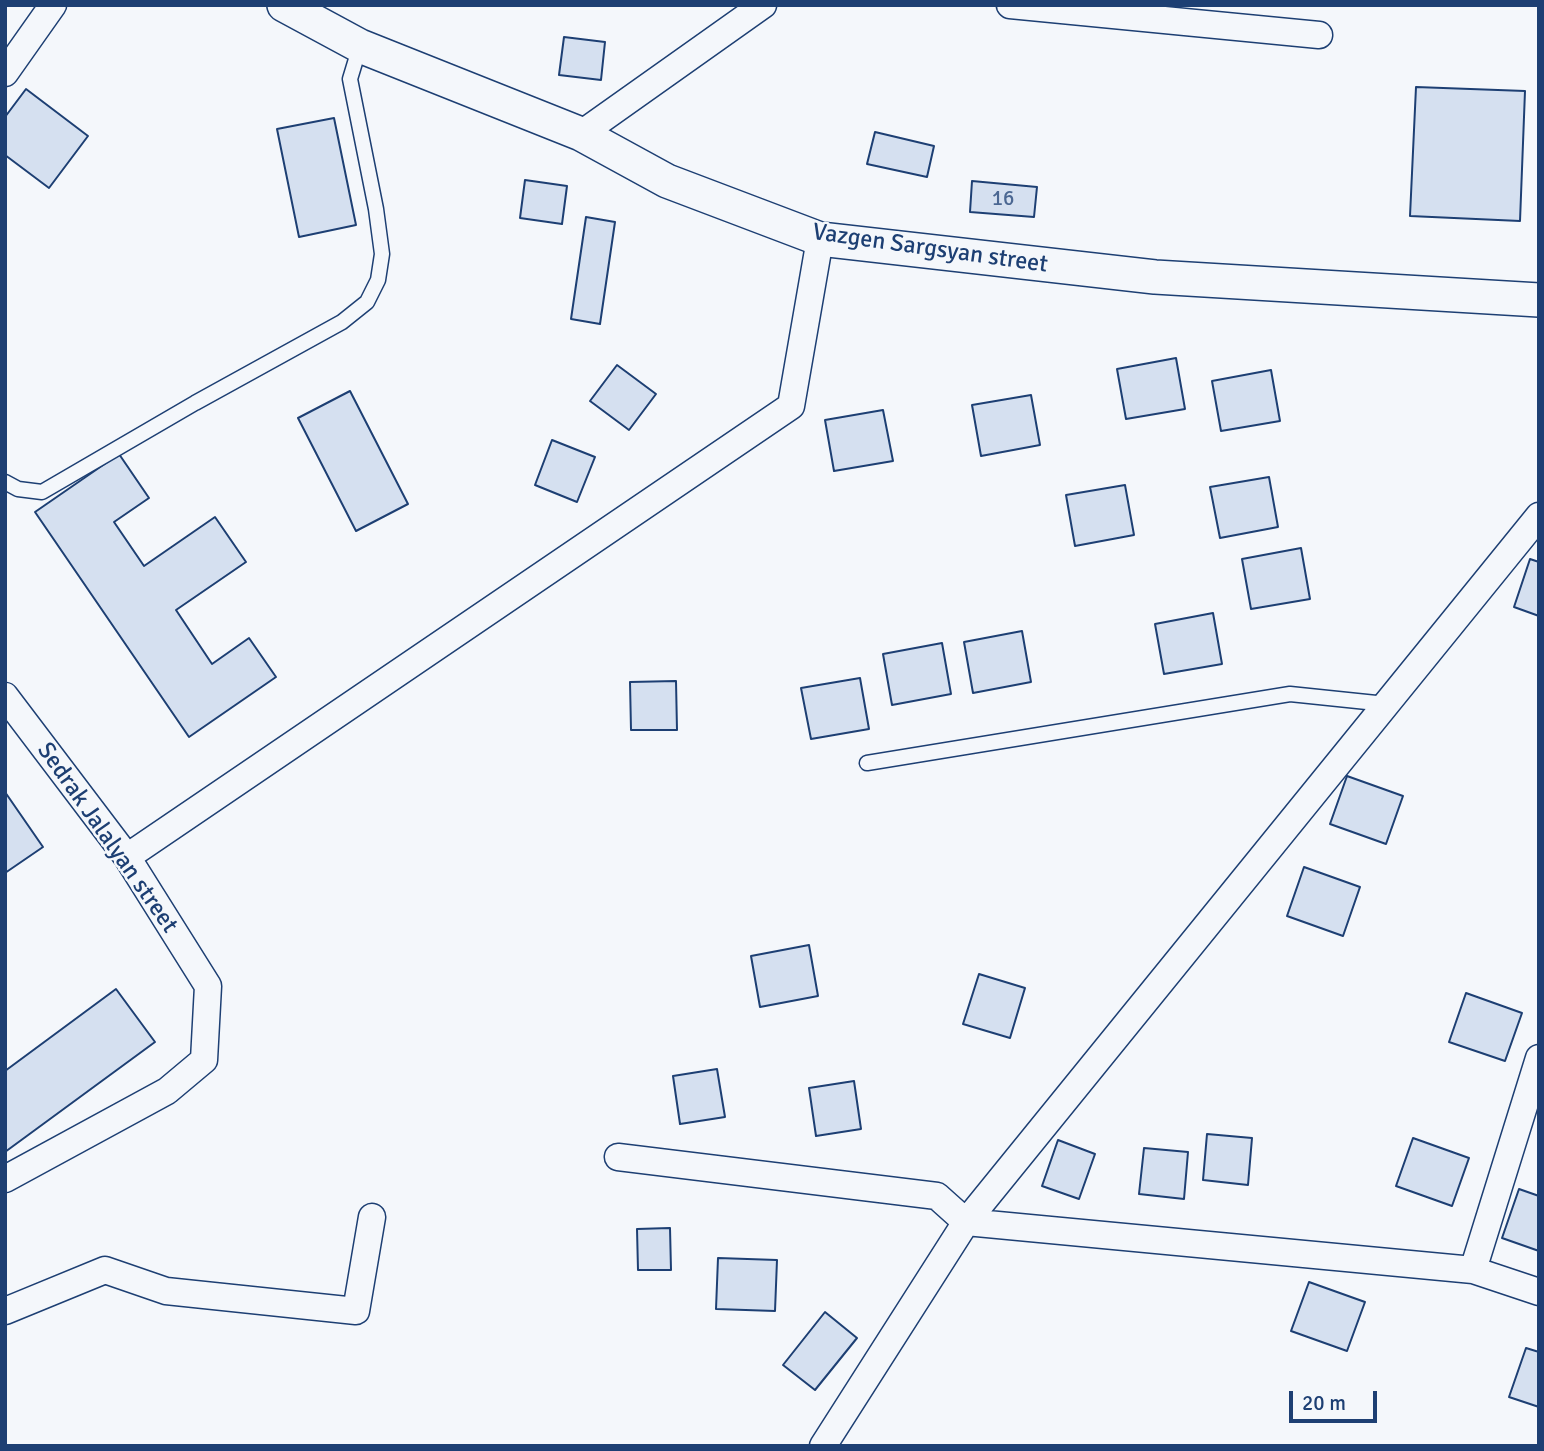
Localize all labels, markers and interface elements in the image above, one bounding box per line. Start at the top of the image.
house number: 16 [992,186,1014,212]
street label: Vazgen Sargsyan street [811,218,1049,280]
street label: Sedrak Jalalyan street [30,737,184,939]
scale bar [1292,1378,1380,1422]
text: 20 m [1302,1390,1346,1416]

